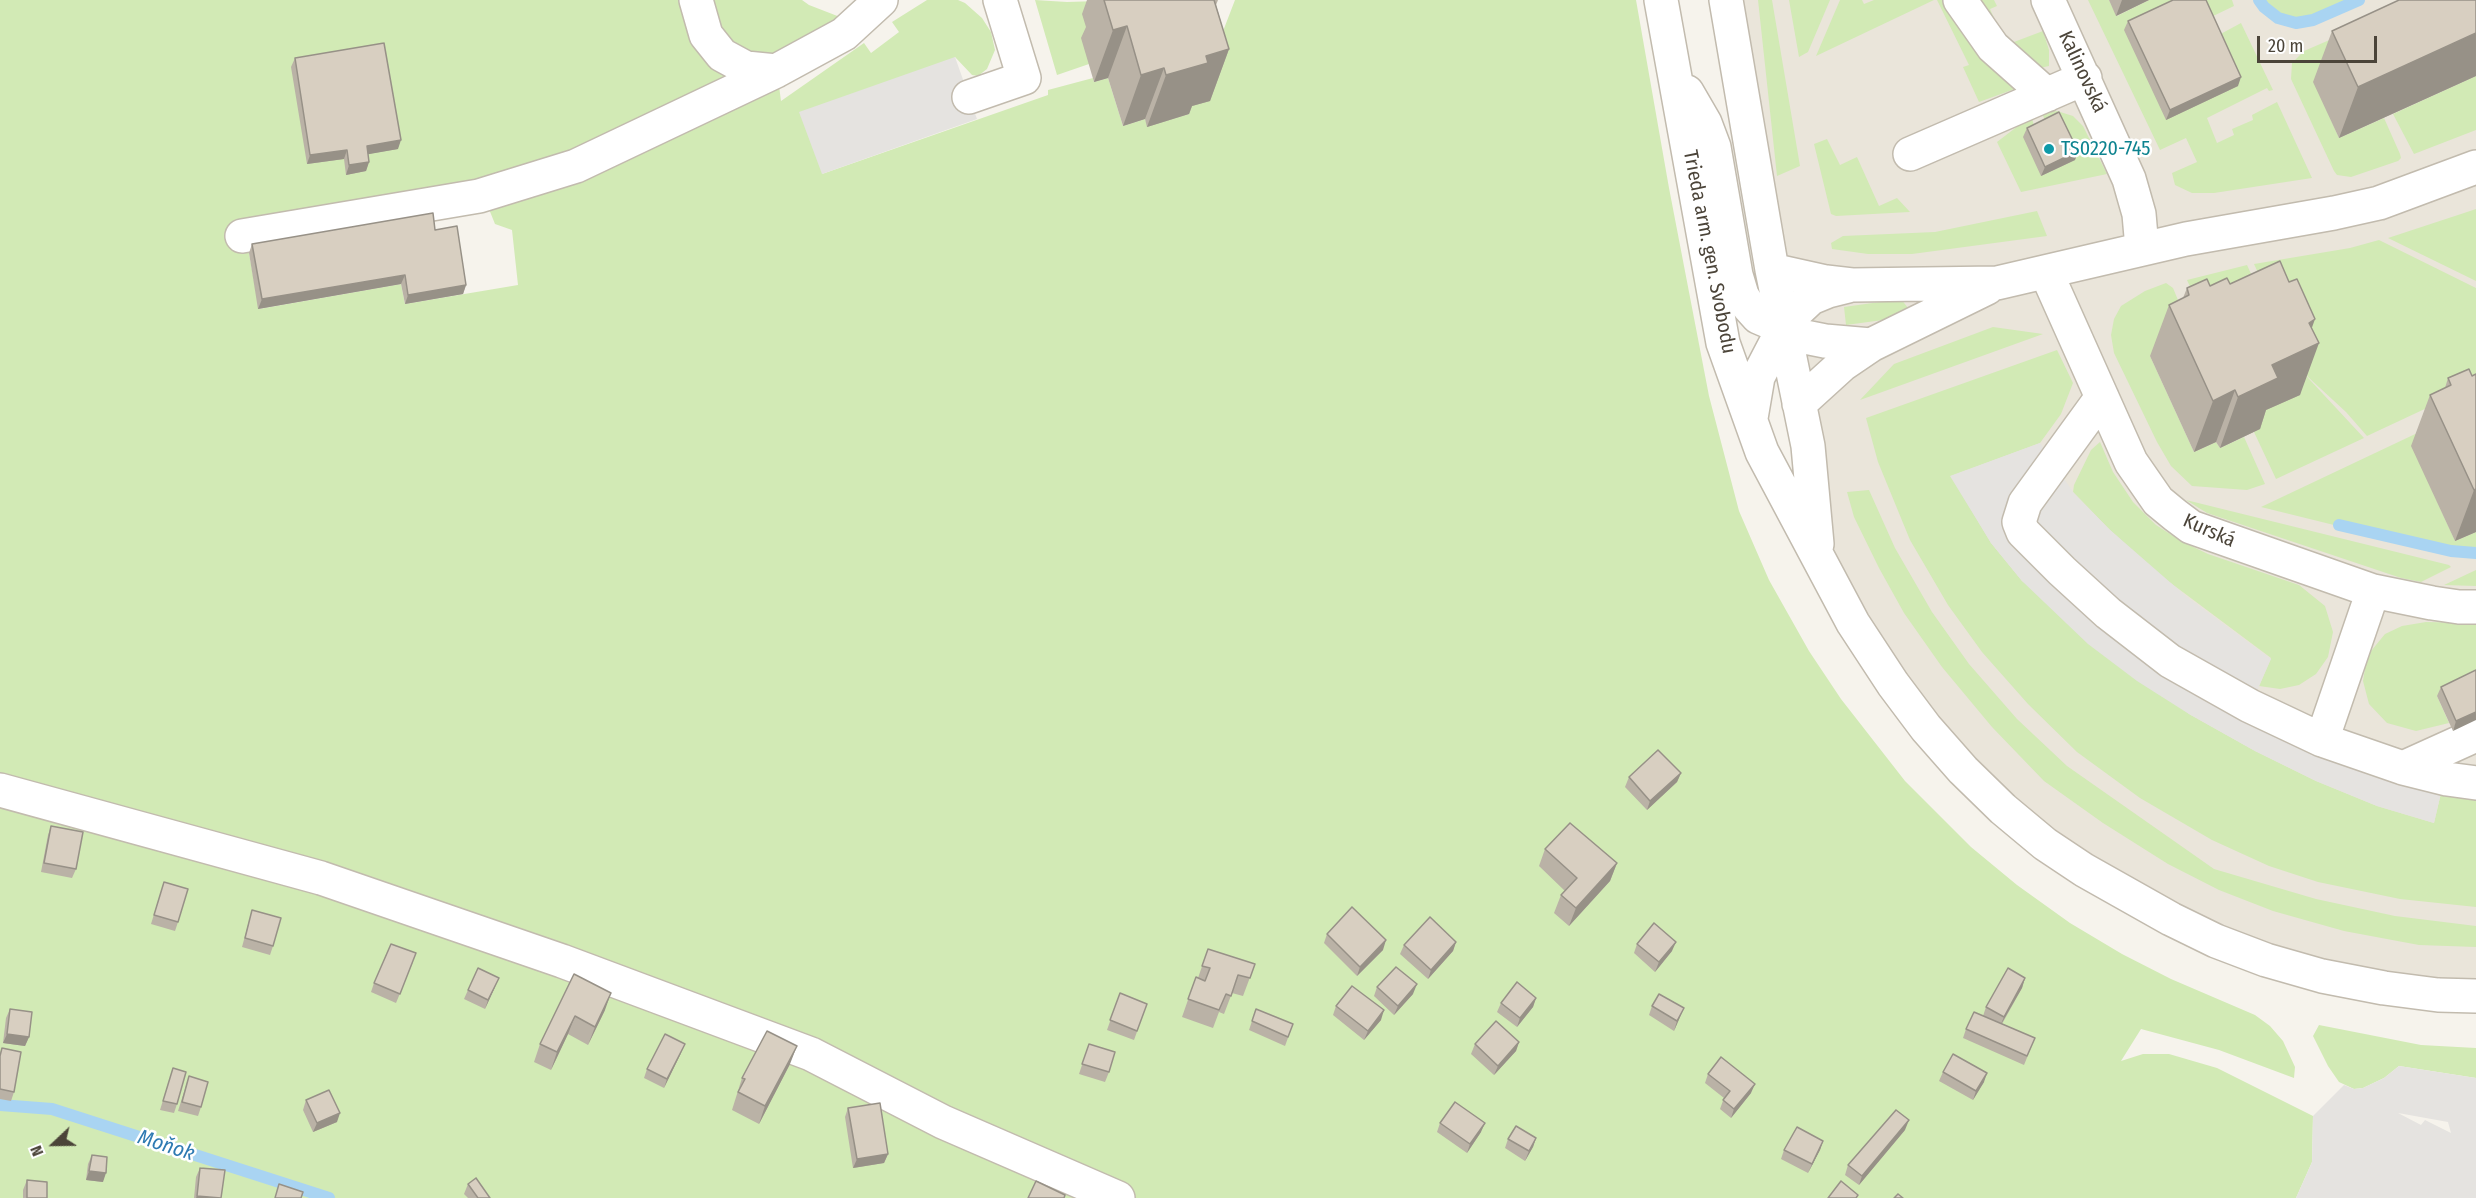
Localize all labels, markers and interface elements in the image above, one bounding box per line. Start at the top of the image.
scale bar [2260,24,2380,62]
street label: Kalinovská [2053,27,2111,117]
text: 20 m [2268,35,2303,57]
place label: TS0220-745 [2061,137,2150,161]
marker: TS0220-745 [2042,142,2056,156]
street label: Trieda arm. gen. Svobodu [1677,148,1741,356]
street label: Kurská [2179,509,2239,553]
north arrow [24,1114,84,1174]
water label: Moňok [134,1125,198,1167]
text: N [26,1143,47,1159]

